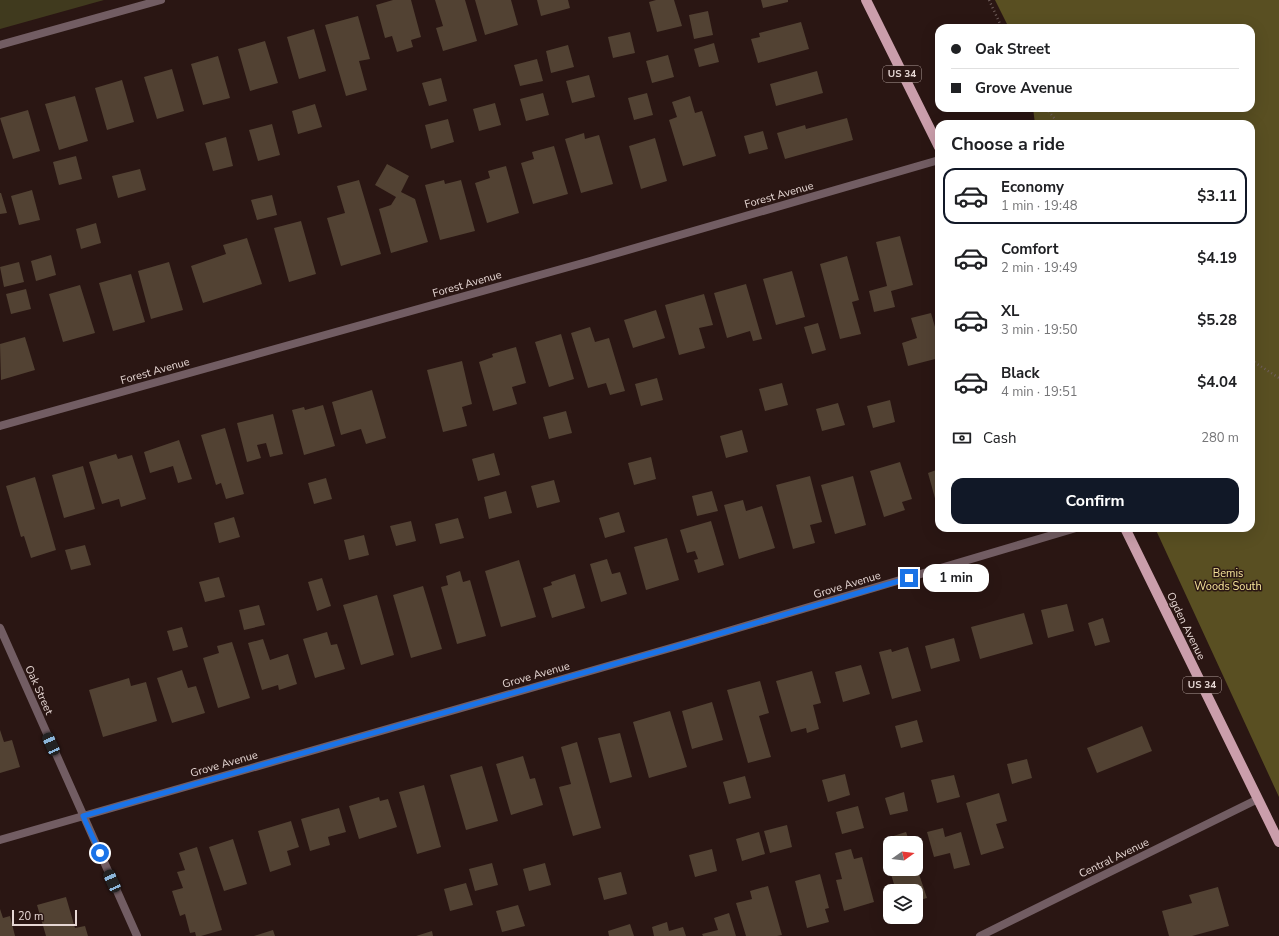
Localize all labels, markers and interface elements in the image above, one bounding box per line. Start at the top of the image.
text: Oak Street [975,39,1050,59]
road number: US 34 [883,66,921,82]
text: Grove Avenue [975,78,1072,98]
text: Choose a ride [951,132,1065,156]
text: Economy [1001,177,1064,197]
street label: Forest Avenue [743,178,815,212]
icon: car [953,178,989,214]
text: $3.11 [1197,186,1237,206]
text: 1 min · 19:48 [1001,197,1077,215]
text: Comfort [1001,239,1058,259]
icon: car [953,240,989,276]
text: $4.19 [1197,248,1237,268]
text: 2 min · 19:49 [1001,259,1077,277]
street label: Forest Avenue [431,267,503,301]
text: XL [1001,301,1020,321]
icon: car [953,302,989,338]
text: $5.28 [1197,310,1237,330]
text: 3 min · 19:50 [1001,321,1077,339]
street label: Forest Avenue [119,354,191,388]
text: Black [1001,363,1039,383]
icon: car [953,364,989,400]
text: $4.04 [1197,372,1237,392]
text: 4 min · 19:51 [1001,383,1077,401]
icon: cash [951,427,973,449]
text: Cash [983,428,1017,448]
text: 280 m [1201,429,1239,447]
button: Confirm [951,478,1239,524]
callout: 1 min [923,564,989,592]
park label: Bemis Woods South [1194,566,1262,594]
street label: Grove Avenue [812,568,883,602]
route end [900,569,918,587]
text: 1 min [939,569,973,587]
street label: Ogden Avenue [1163,590,1209,663]
street label: Grove Avenue [500,658,572,692]
street label: Oak Street [21,663,57,717]
road number: US 34 [1183,677,1221,693]
car [41,731,61,757]
street label: Grove Avenue [188,747,260,781]
street label: Central Avenue [1076,834,1152,881]
north arrow [883,836,923,876]
map controls [883,836,923,924]
route start [91,844,109,862]
car [102,868,122,894]
button: layers [883,884,923,924]
scale bar [12,908,77,927]
text: 20 m [18,909,43,924]

